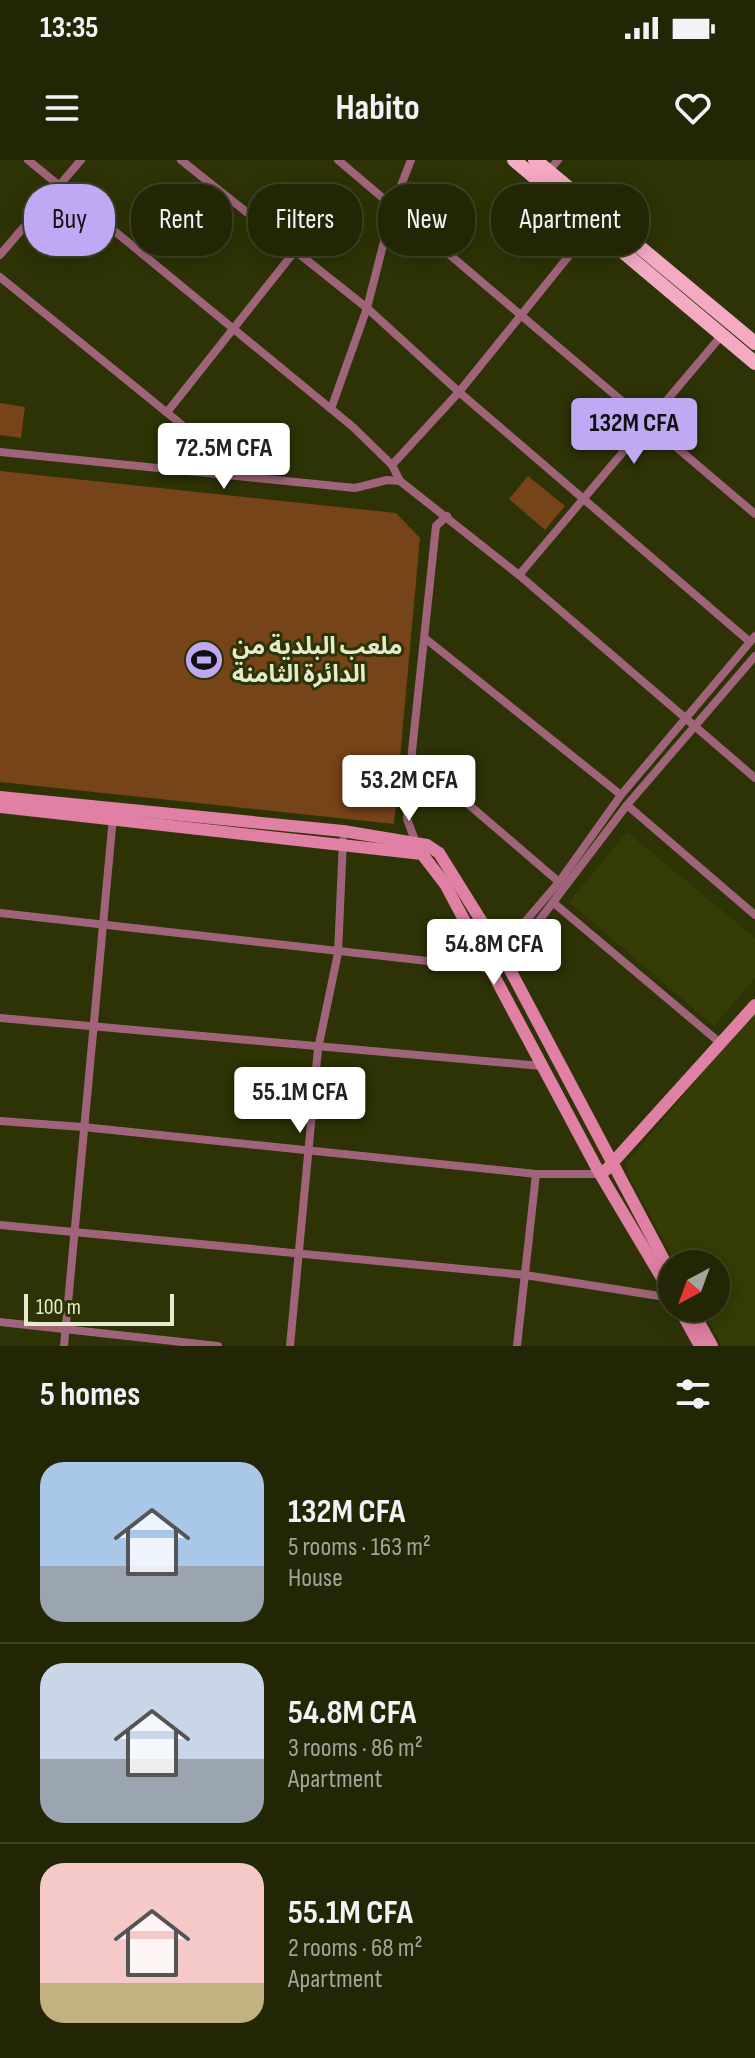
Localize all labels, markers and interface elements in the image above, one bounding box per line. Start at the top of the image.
text: 13:35 [40,10,99,46]
icon: menu [40,86,84,130]
icon: heart [671,86,715,130]
text: Habito [335,87,420,130]
chip: Buy [24,184,115,256]
chip: Rent [131,184,232,256]
chip: Filters [248,184,362,256]
chip: New [378,184,475,256]
chip: Apartment [491,184,649,256]
pin: 132M CFA [551,398,717,466]
text: 132M CFA [589,408,679,439]
pin: 72.5M CFA [132,423,316,491]
text: 72.5M CFA [176,433,272,464]
place label: ملعب البلدية من الدائرة الثامنة [232,632,402,689]
sports icon: ملعب البلدية من الدائرة الثامنة [183,639,225,681]
pin: 53.2M CFA [317,755,501,823]
text: 53.2M CFA [360,765,458,796]
pin: 54.8M CFA [402,919,586,987]
text: 54.8M CFA [445,929,543,960]
pin: 55.1M CFA [208,1067,392,1135]
text: 55.1M CFA [252,1077,348,1108]
north arrow [658,1250,730,1322]
map controls [658,1250,730,1322]
scale bar [24,1290,174,1326]
text: 100 m [36,1294,81,1321]
icon: filters [671,1372,715,1416]
text: 5 homes [40,1374,140,1415]
text: 132M CFA [288,1491,405,1532]
icon: home [104,1494,200,1590]
text: 5 rooms · 163 m² [288,1532,431,1563]
text: House [288,1563,343,1594]
text: 54.8M CFA [288,1692,416,1733]
icon: home [104,1695,200,1791]
text: 3 rooms · 86 m² [288,1733,423,1764]
text: Apartment [288,1764,382,1795]
text: 55.1M CFA [288,1892,413,1933]
icon: home [104,1895,200,1991]
text: 2 rooms · 68 m² [288,1933,423,1964]
text: Apartment [288,1964,382,1995]

